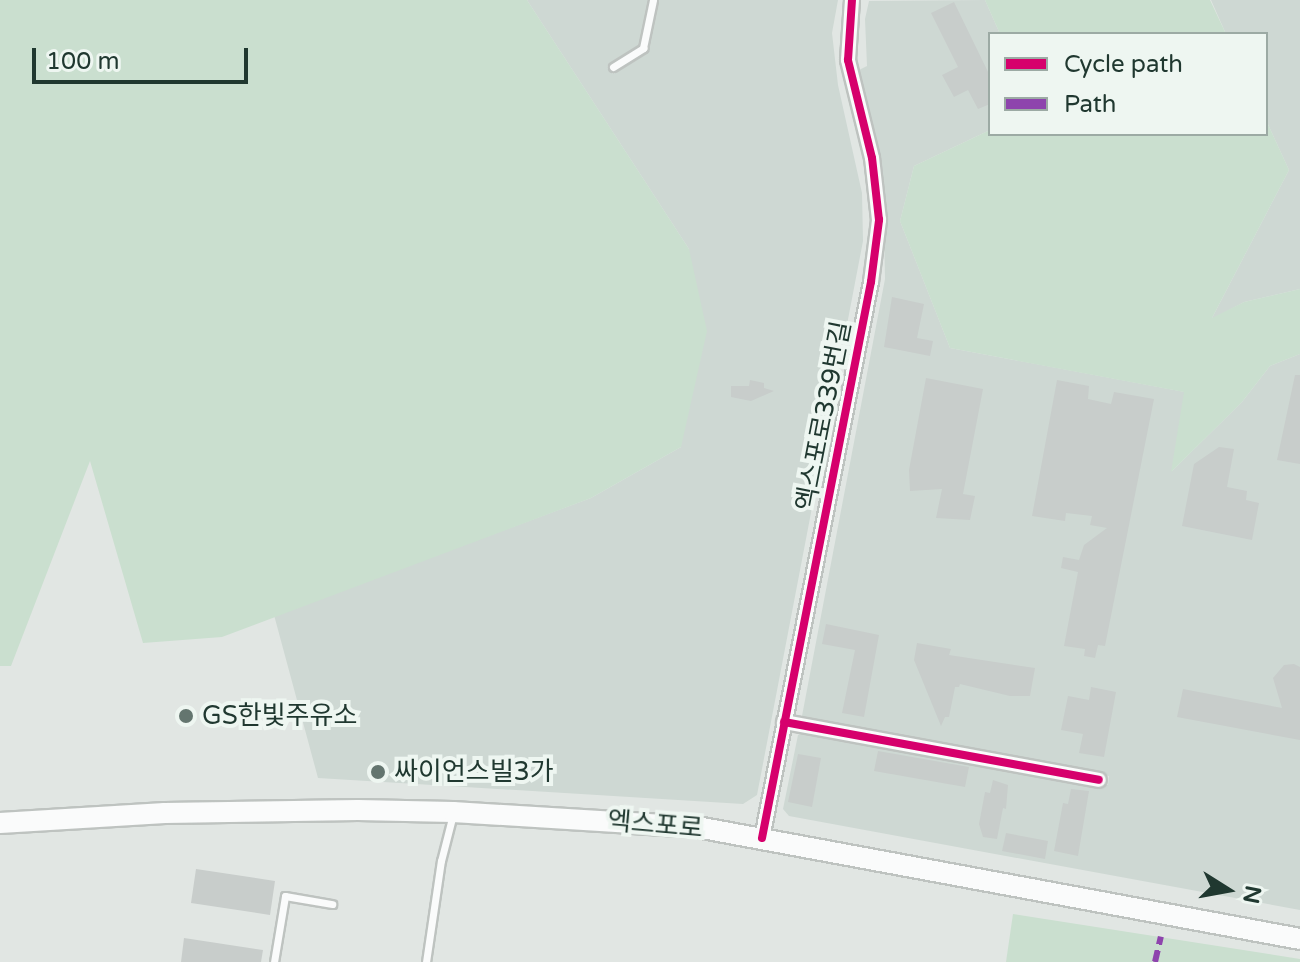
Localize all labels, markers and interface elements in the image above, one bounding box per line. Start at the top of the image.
scale bar [36,32,252,82]
legend [988,32,1268,136]
text: 100 m [46,47,120,76]
text: Cycle path [1064,50,1183,79]
text: Path [1064,90,1117,119]
street label: 엑스포로339번길 [790,319,858,513]
place label: GS한빛주유소 [202,700,357,732]
marker: GS한빛주유소 [177,707,195,725]
place label: 싸이언스빌3가 [394,756,554,788]
marker: 싸이언스빌3가 [369,763,387,781]
street label: 엑스포로 [606,805,704,845]
north arrow [1188,850,1268,930]
text: N [1237,883,1266,906]

